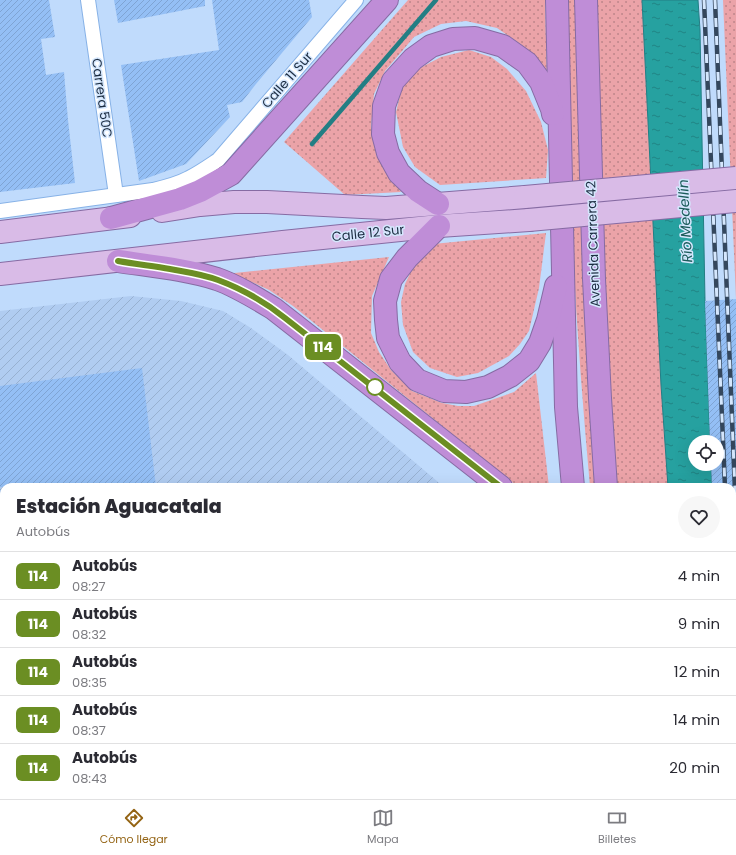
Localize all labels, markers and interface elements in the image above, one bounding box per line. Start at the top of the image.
street label: Calle 11 Sur [257,47,317,112]
street label: Carrera 50C [87,57,117,139]
water label: Río Medellín [673,179,697,263]
street label: Avenida Carrera 42 [581,181,605,307]
street label: Calle 12 Sur [331,220,405,246]
line badge: 114 [300,334,346,360]
text: 114 [313,337,333,357]
unlabelled marker [366,378,384,396]
map controls [688,435,724,471]
button: locate [688,435,724,471]
text: Estación Aguacatala [16,493,222,520]
button: heart [678,496,720,538]
text: Autobús [16,522,70,541]
text: Autobús [72,555,137,576]
text: 4 min [678,565,720,586]
text: 114 [28,566,48,586]
text: 08:27 [72,577,106,596]
text: Autobús [72,603,137,624]
text: 9 min [678,613,720,634]
text: 114 [28,614,48,634]
text: 08:32 [72,625,106,644]
text: Autobús [72,651,137,672]
text: 12 min [674,661,720,682]
text: 114 [28,662,48,682]
text: 08:35 [72,673,107,692]
text: Autobús [72,699,137,720]
text: 14 min [673,709,720,730]
text: 114 [28,710,48,730]
text: 08:37 [72,721,106,740]
text: Autobús [72,747,137,768]
text: 20 min [669,757,720,778]
text: 114 [28,758,48,778]
text: 08:43 [72,769,107,788]
tab: Cómo llegar [100,807,168,848]
tab: Mapa [367,807,399,848]
tab: Billetes [598,807,636,848]

